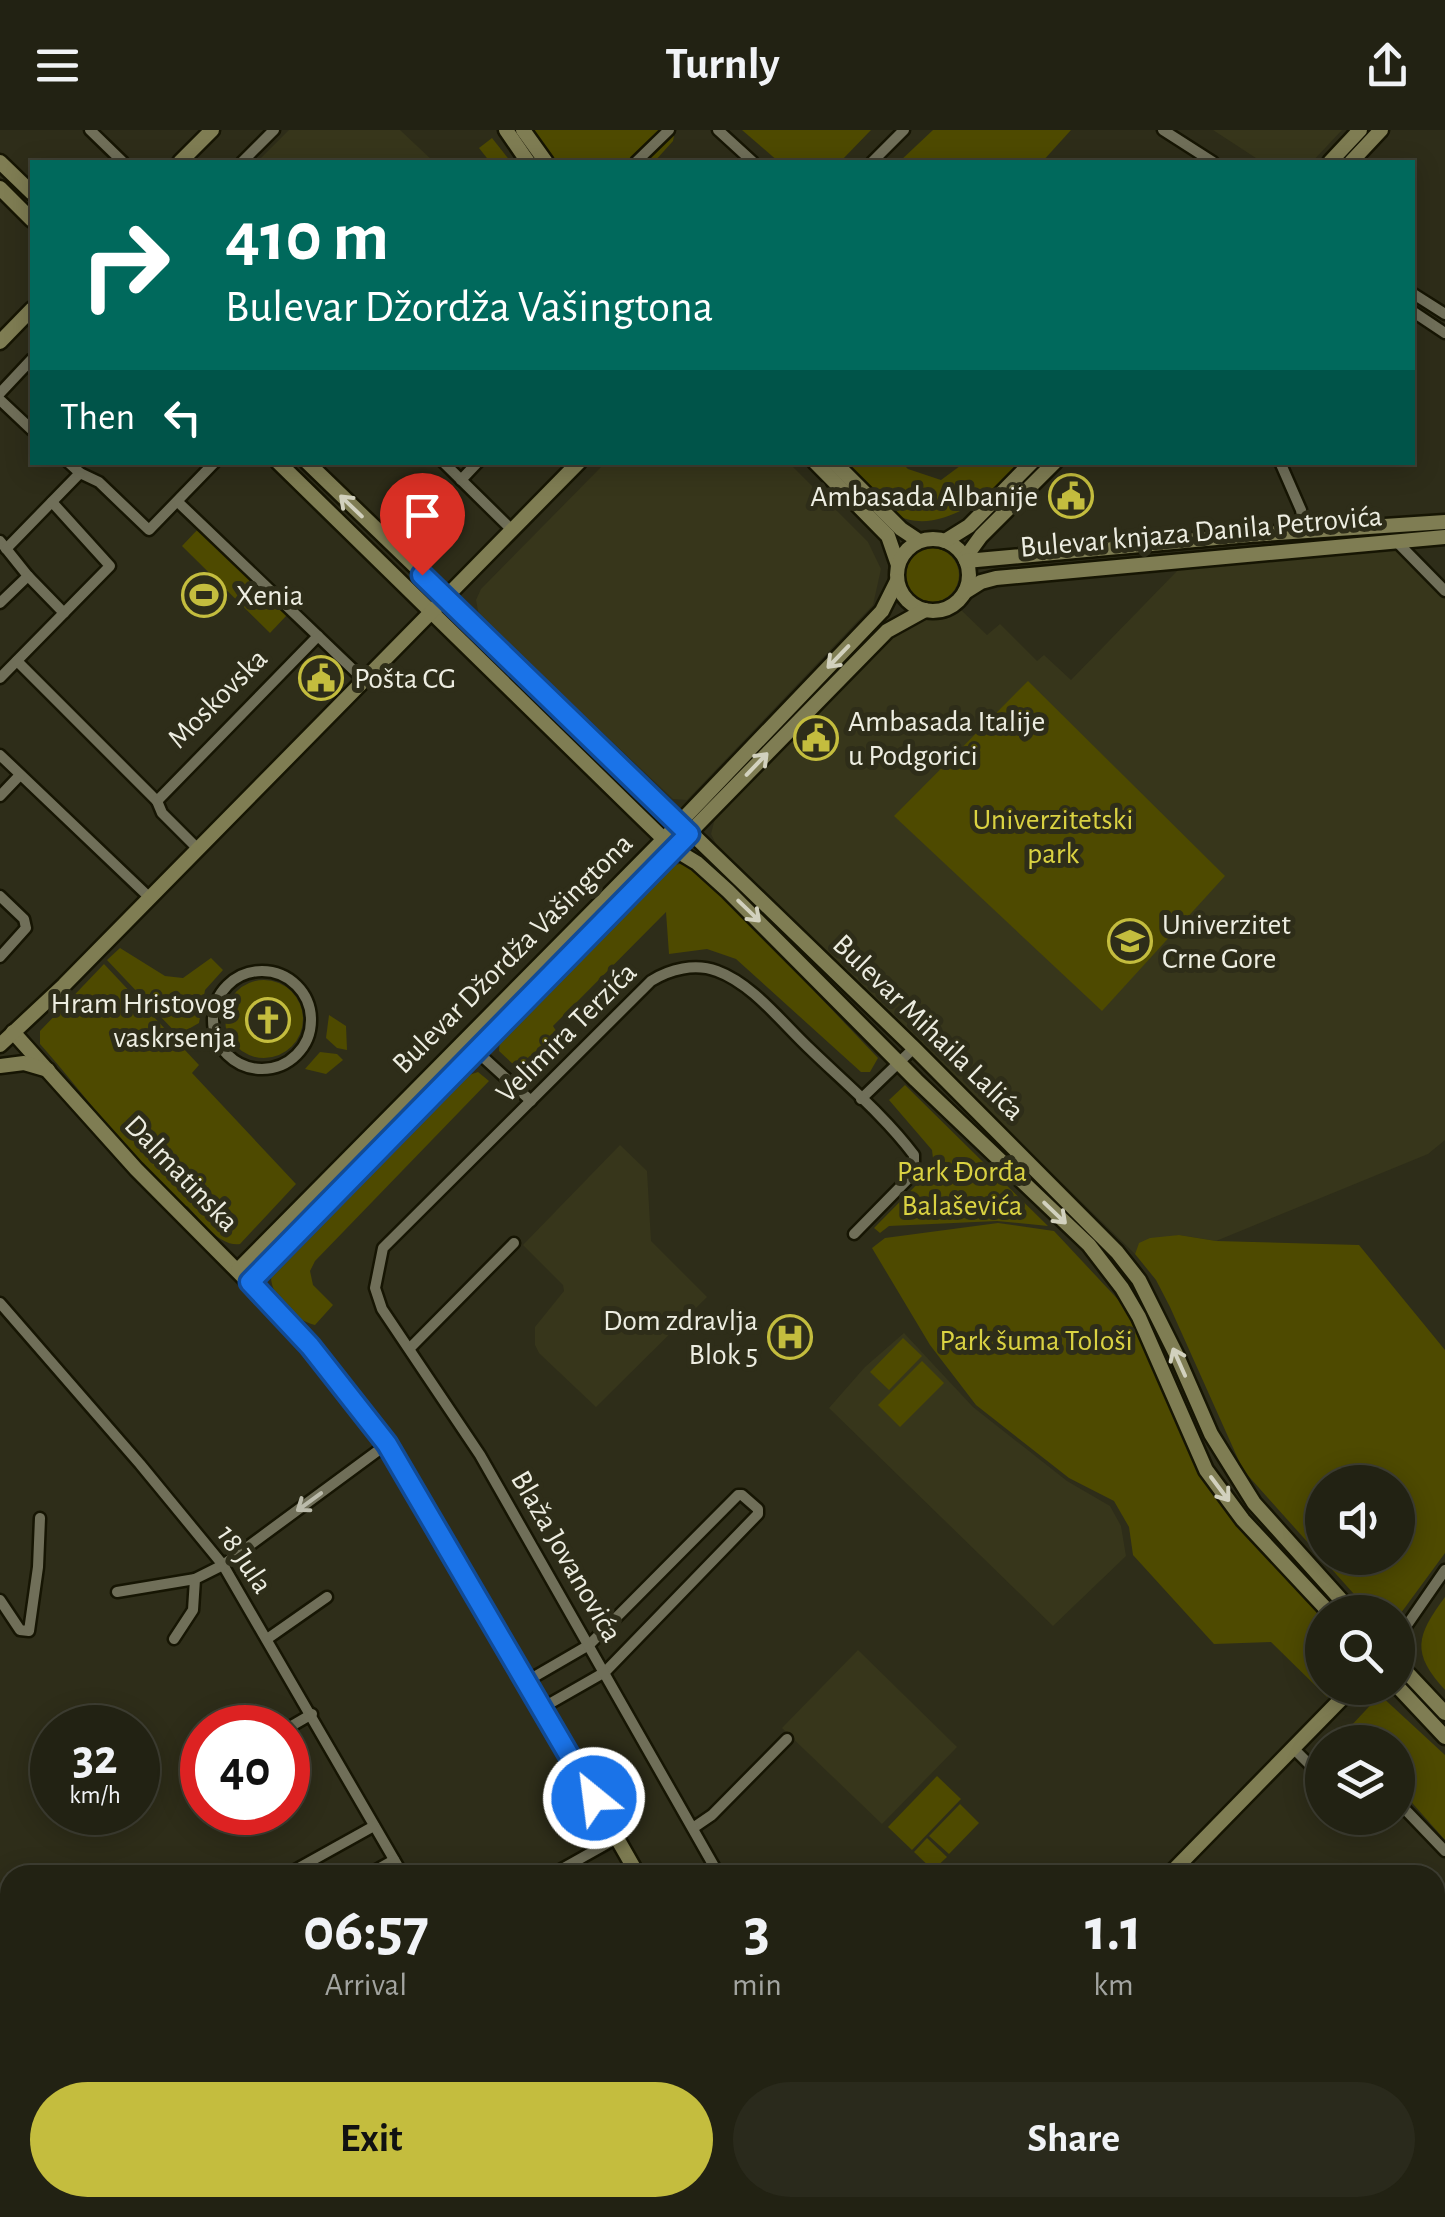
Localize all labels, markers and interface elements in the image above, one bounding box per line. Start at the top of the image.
icon: menu [30,38,85,93]
icon: share [1360,38,1415,93]
text: Turnly [665,42,780,87]
icon: right [60,200,190,330]
text: 410 m [225,203,389,273]
text: Bulevar Džordža Vašingtona [225,285,714,330]
icon: left [155,390,210,445]
text: Then [60,399,135,437]
pin [380,473,465,576]
public building icon: Ambasada Albanije [1048,473,1094,519]
place label: Ambasada Albanije [810,482,1038,512]
icon: arrive [395,488,450,543]
one-way arrow [339,494,363,518]
street label: Bulevar knjaza Danila Petrovića [1019,501,1384,563]
sports icon: Xenia [181,572,227,618]
place label: Xenia [236,581,304,611]
street label: Moskovska [162,643,273,754]
one-way arrow [826,645,850,669]
public building icon: Pošta CG [298,655,344,701]
place label: Pošta CG [354,664,456,694]
place label: Ambasada Italije u Podgorici [848,707,1045,771]
public building icon: Ambasada Italije u Podgorici [793,715,839,761]
one-way arrow [745,752,768,777]
park label: Univerzitetski park [973,805,1133,869]
street label: Bulevar Džordža Vašingtona [387,828,638,1079]
one-way arrow [736,899,761,922]
place label: Univerzitet Crne Gore [1162,910,1291,974]
school or university icon: Univerzitet Crne Gore [1107,918,1153,964]
street label: Bulevar Mihaila Lalića [827,929,1030,1126]
street label: Velimira Terzića [491,957,643,1109]
place label: Hram Hristovog vaskrsenja [51,989,236,1053]
church icon: Hram Hristovog vaskrsenja [245,997,291,1043]
street label: Dalmatinska [119,1110,244,1238]
park label: Park Đorđa Balaševića [897,1157,1027,1221]
one-way arrow [1042,1201,1067,1224]
place label: Dom zdravlja Blok 5 [603,1306,758,1370]
hospital icon: Dom zdravlja Blok 5 [767,1314,813,1360]
park label: Park šuma Tološi [939,1326,1133,1356]
one-way arrow [1169,1348,1188,1378]
map controls [1305,1465,1415,1835]
button: sound [1305,1465,1415,1575]
street label: Blaža Jovanovića [505,1466,627,1647]
one-way arrow [1209,1474,1230,1502]
one-way arrow [296,1491,323,1512]
street label: 18 Jula [211,1520,278,1599]
button: search [1305,1595,1415,1705]
speed limit sign: 40 [180,1705,310,1835]
button: layers [1305,1725,1415,1835]
text: 32 [72,1733,118,1783]
position arrow [542,1746,646,1850]
text: km/h [69,1783,121,1808]
text: 06:57 [303,1901,429,1961]
text: 3 [744,1901,770,1961]
text: 1.1 [1085,1901,1142,1961]
text: Arrival [325,1969,407,2001]
text: min [732,1969,782,2001]
text: km [1093,1969,1134,2001]
button: Exit [30,2082,713,2197]
button: Share [733,2082,1415,2197]

